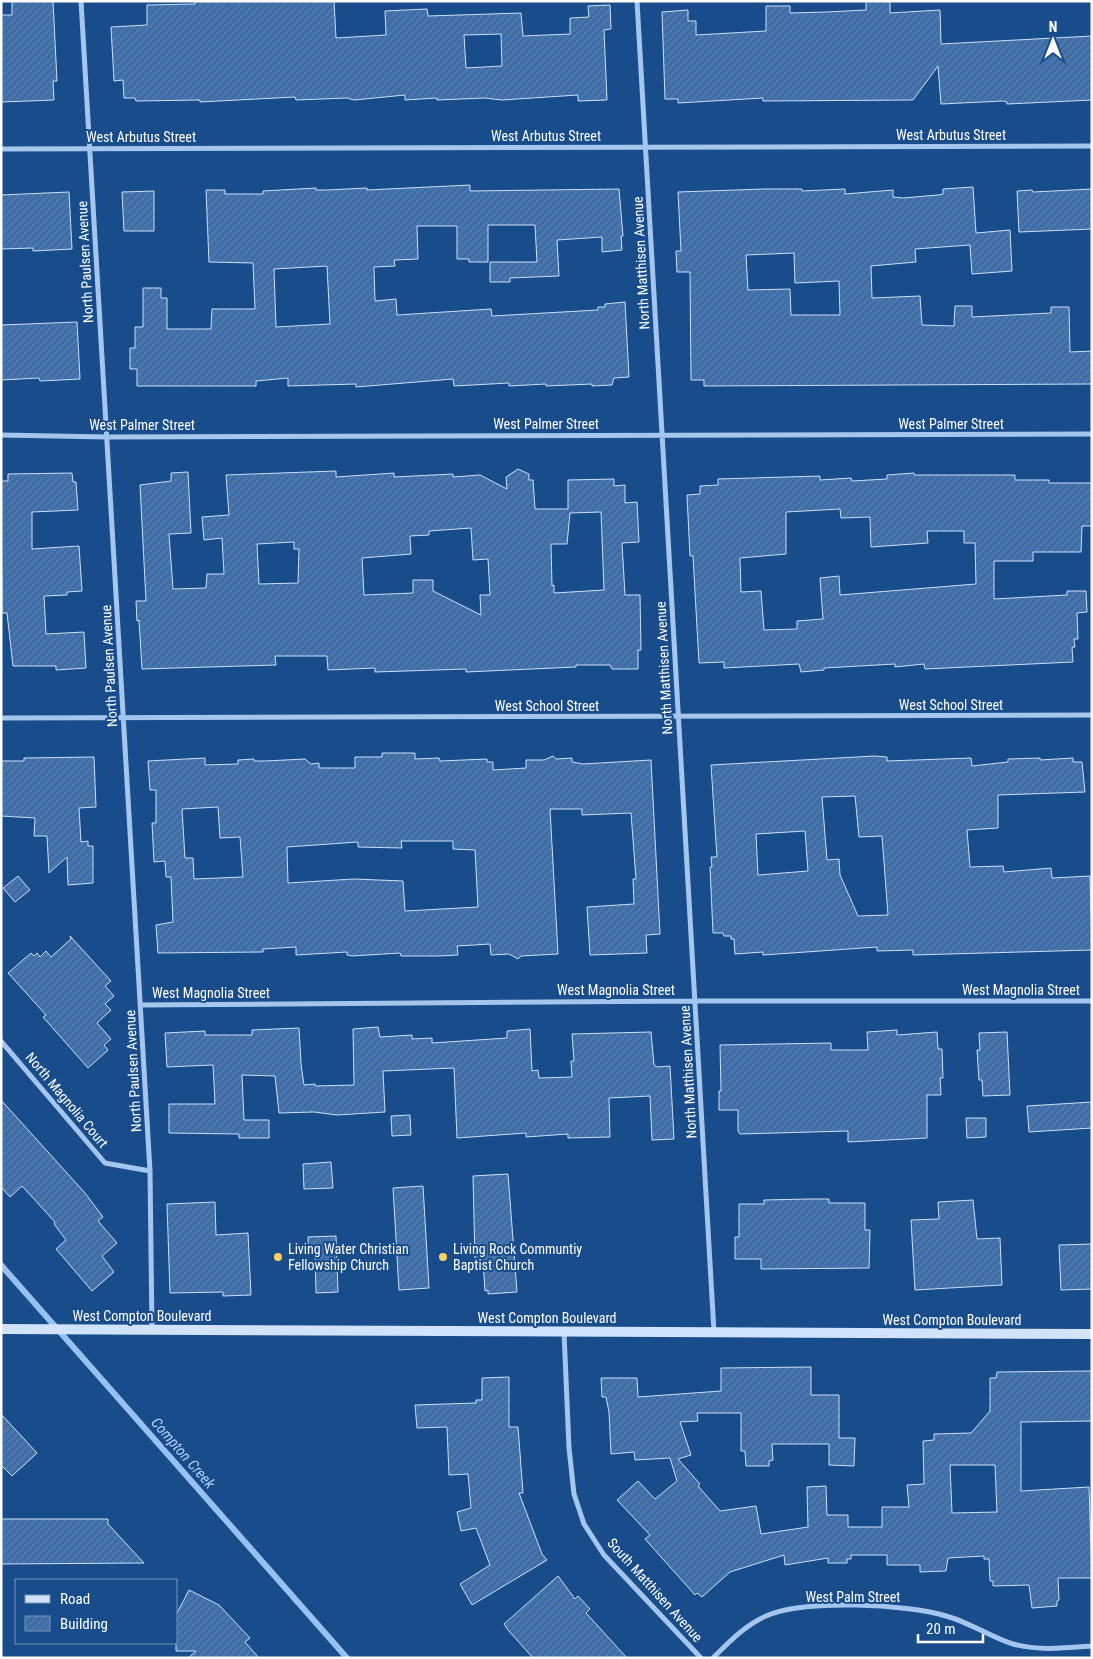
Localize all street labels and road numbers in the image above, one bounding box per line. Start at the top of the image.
street label: West Arbutus Street [896,127,1006,143]
street label: West Arbutus Street [491,128,601,144]
street label: West Arbutus Street [86,129,196,145]
street label: North Matthisen Avenue [630,196,652,330]
street label: North Paulsen Avenue [74,200,96,323]
street label: West Palmer Street [493,416,599,432]
street label: West Palmer Street [898,416,1004,432]
street label: West Palmer Street [89,417,195,433]
street label: North Matthisen Avenue [653,601,675,735]
street label: North Paulsen Avenue [98,604,120,727]
street label: West School Street [899,697,1003,713]
street label: West School Street [495,698,599,714]
street label: West Magnolia Street [557,982,675,998]
street label: West Magnolia Street [962,982,1080,998]
street label: West Magnolia Street [152,985,270,1001]
street label: North Matthisen Avenue [677,1005,699,1139]
street label: North Paulsen Avenue [122,1009,144,1132]
street label: North Magnolia Court [23,1049,111,1151]
street label: West Compton Boulevard [73,1308,212,1324]
street label: West Compton Boulevard [478,1310,617,1326]
street label: West Compton Boulevard [883,1312,1022,1328]
street label: South Matthisen Avenue [604,1535,706,1645]
street label: West Palm Street [806,1589,900,1605]

